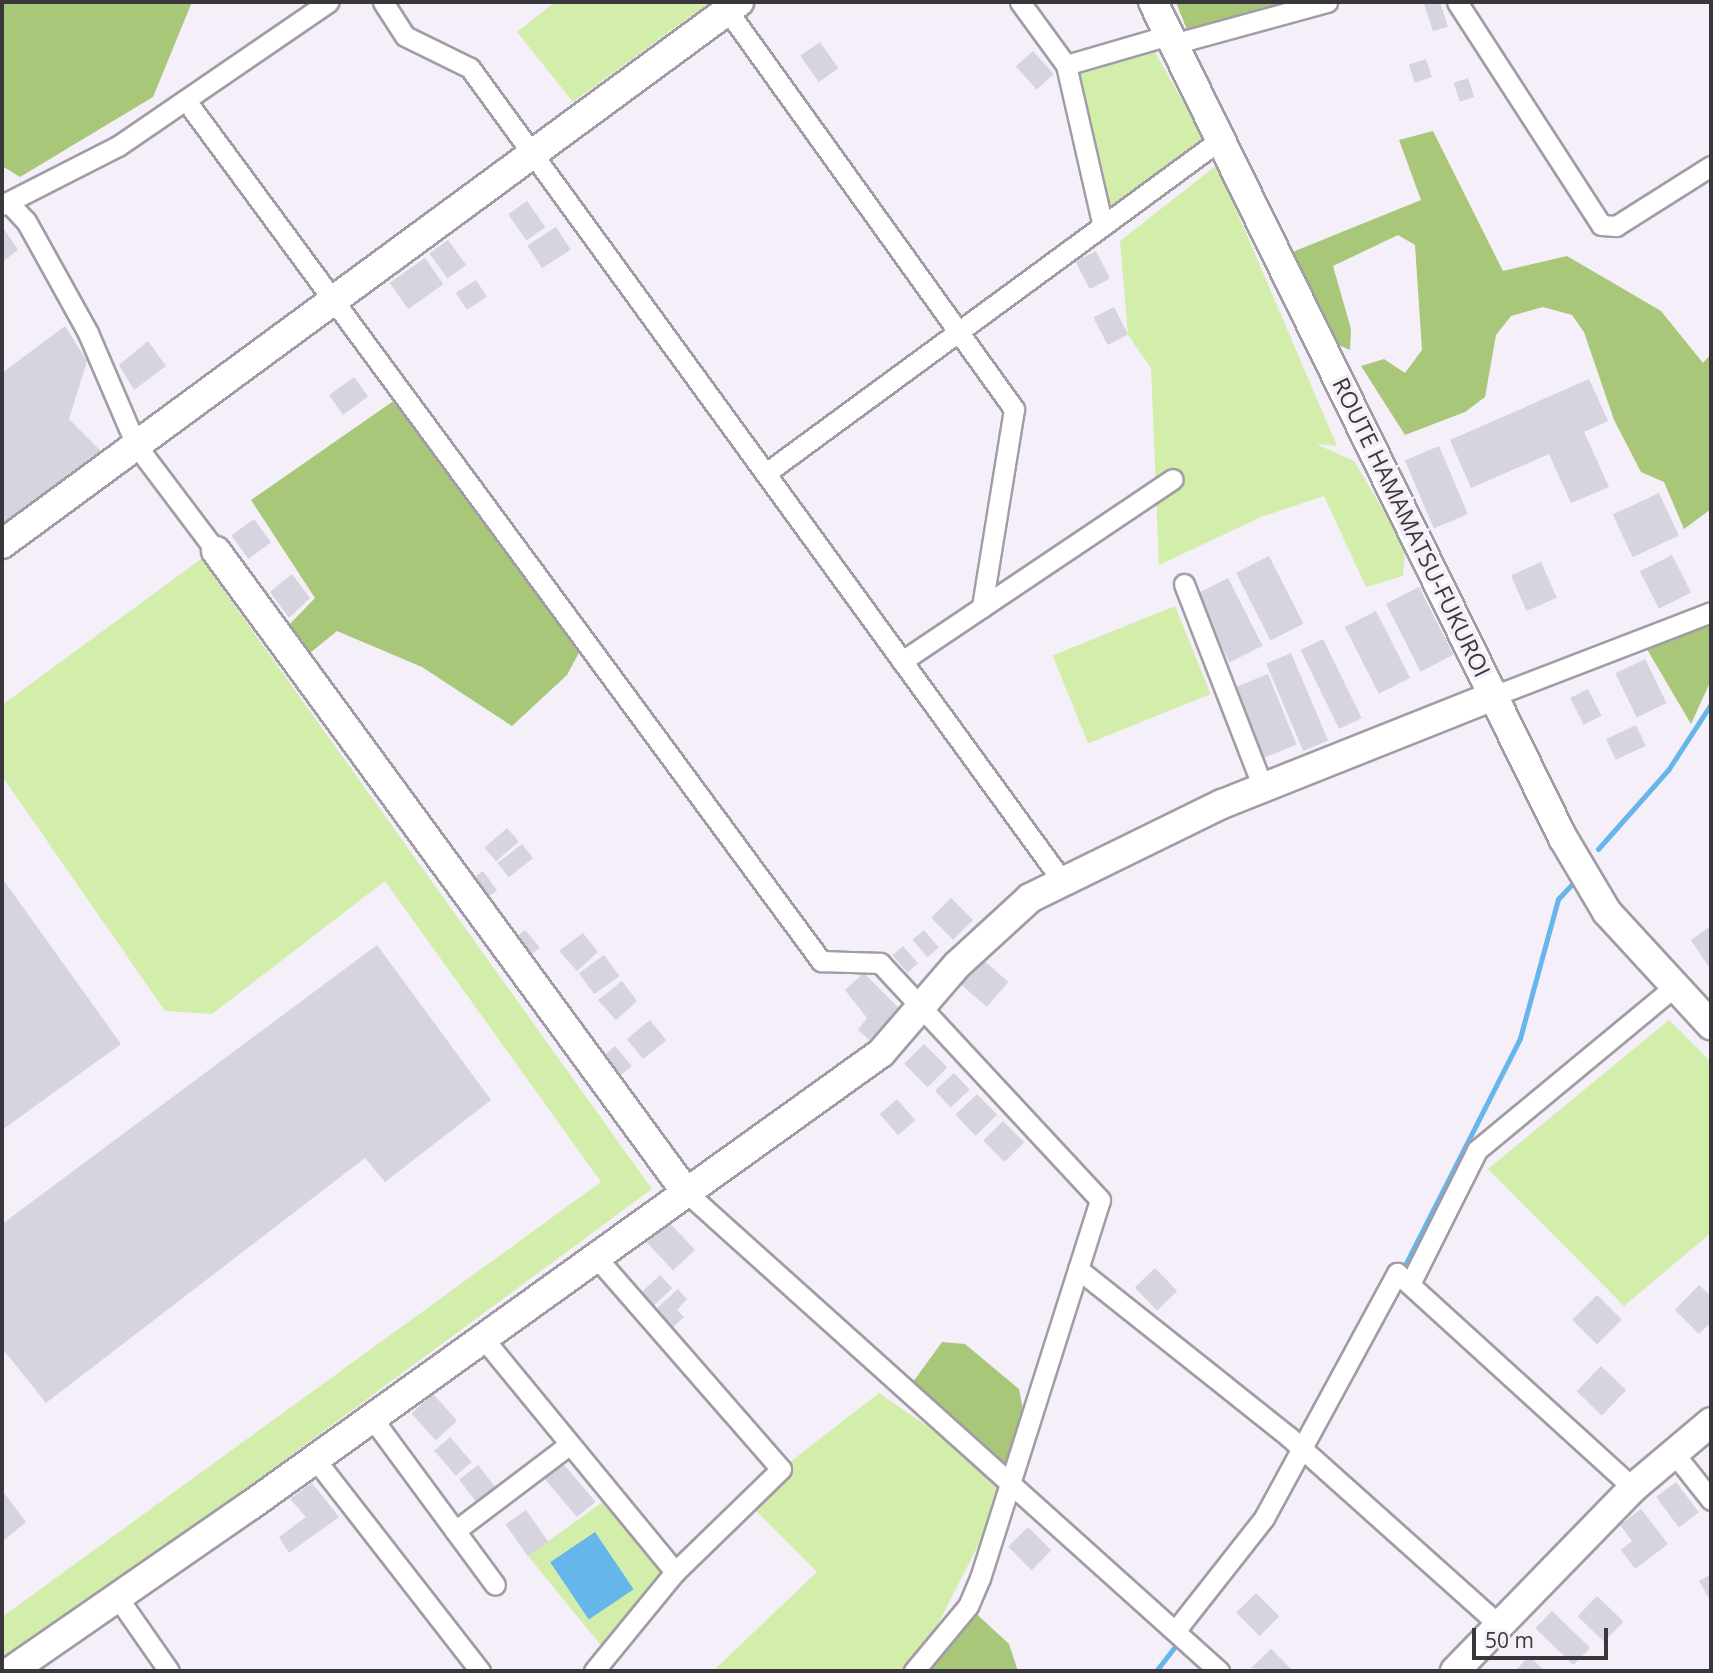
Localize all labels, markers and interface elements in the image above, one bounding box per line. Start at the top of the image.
street label: ROUTE HAMAMATSU-FUKUROI [1327,373,1497,681]
scale bar [1475,1614,1612,1658]
text: 50 m [1485,1626,1534,1654]

